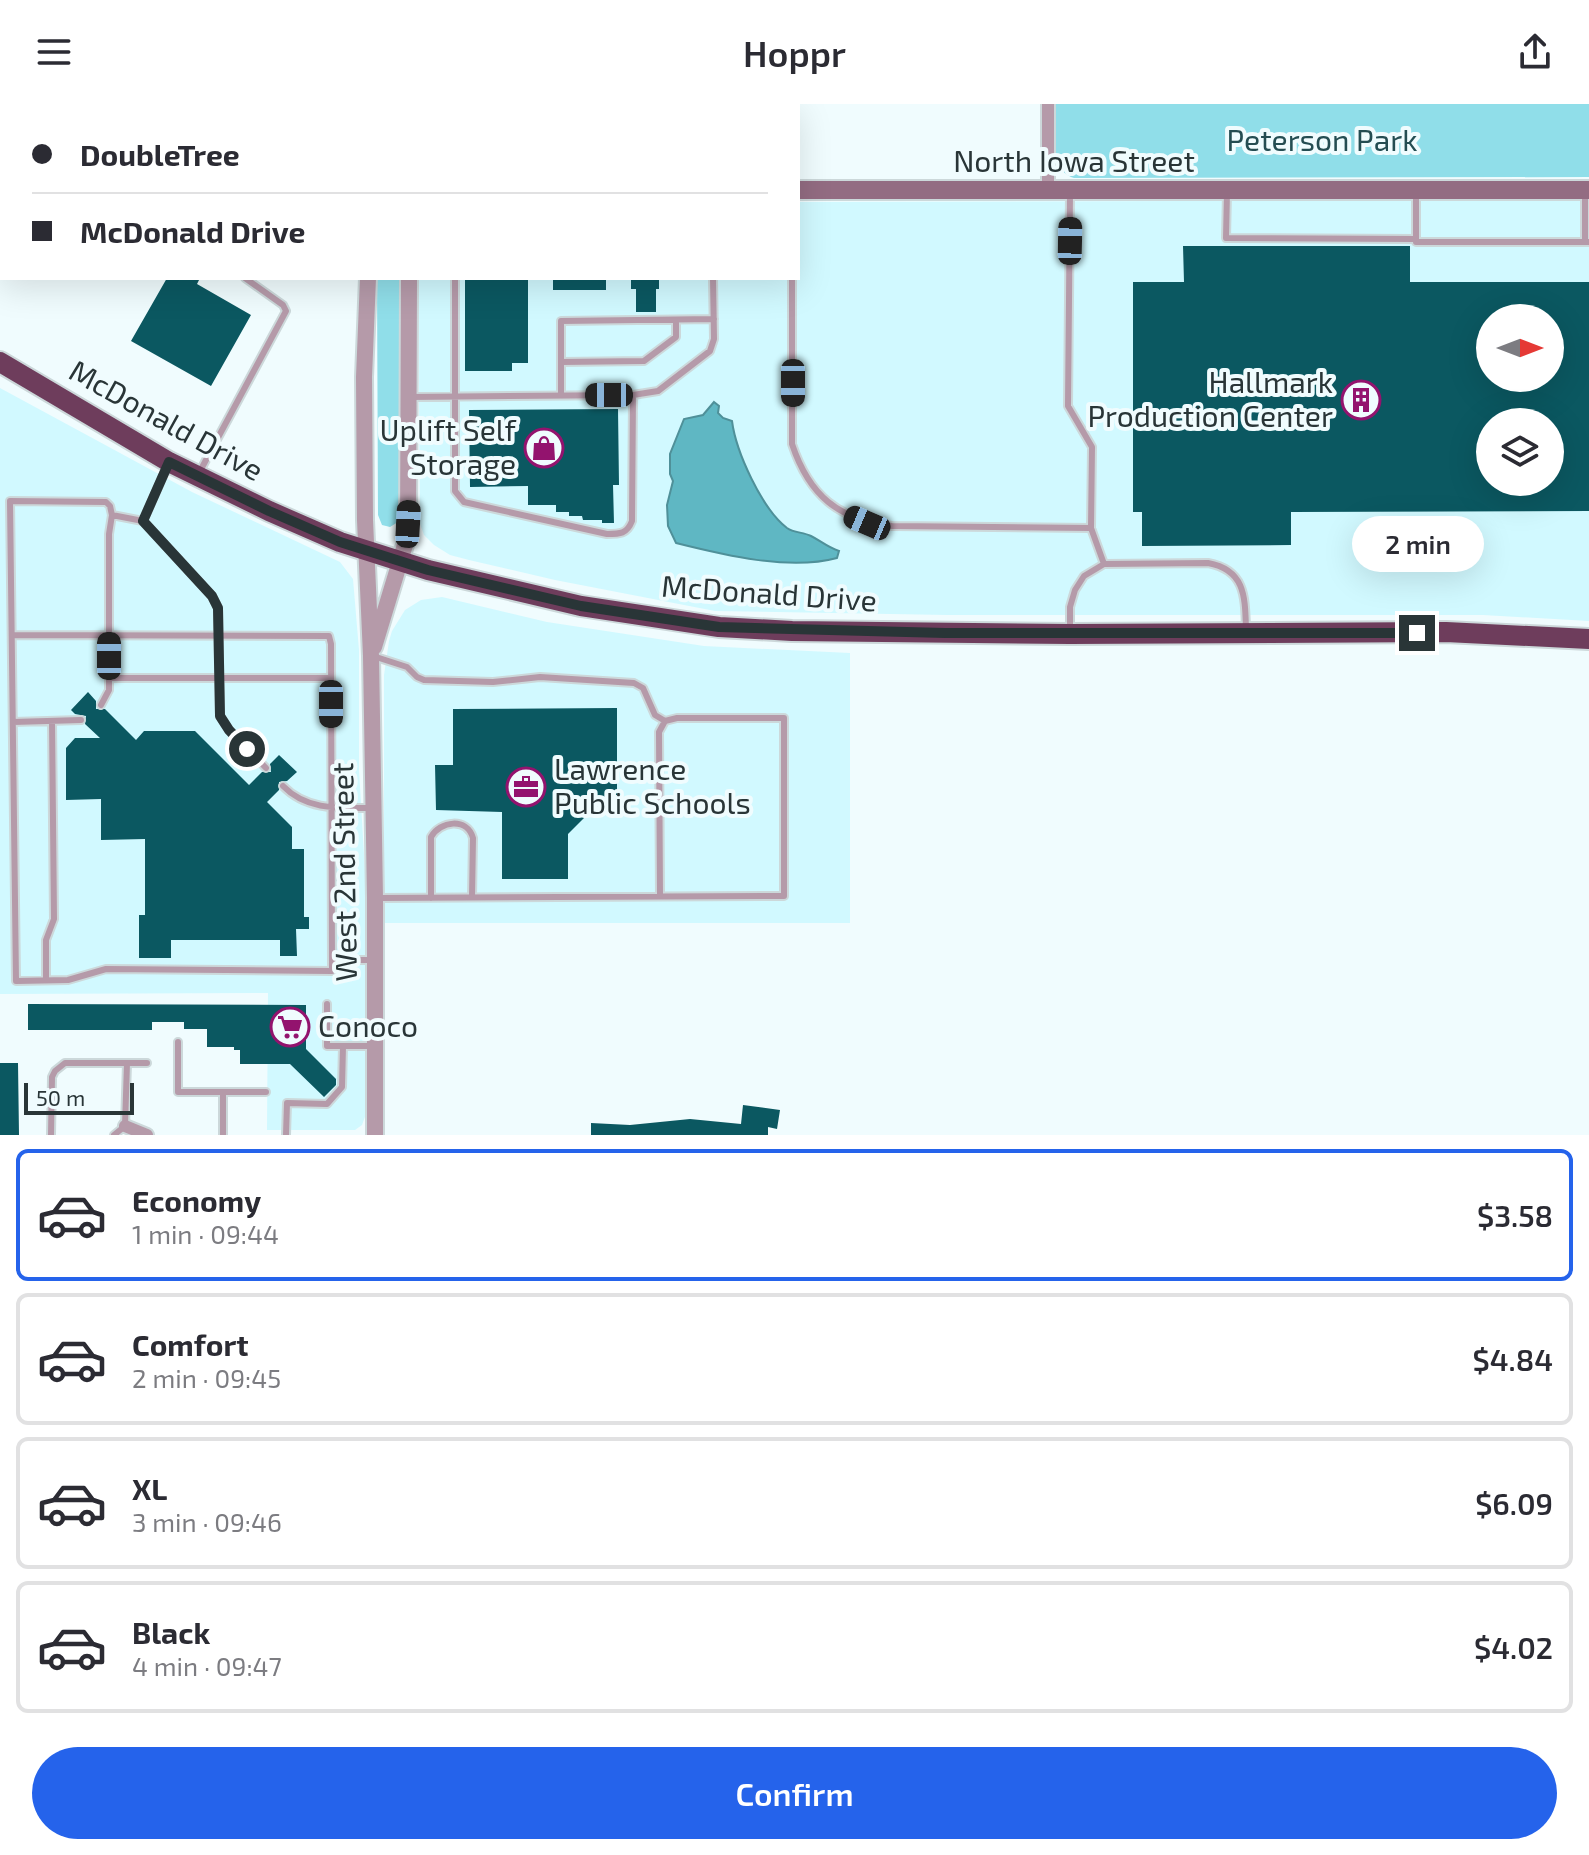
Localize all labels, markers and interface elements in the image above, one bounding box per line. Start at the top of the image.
icon: menu [32,30,76,74]
icon: share [1513,30,1557,74]
text: Hoppr [743,31,846,74]
park label: Peterson Park [1227,121,1417,157]
text: DoubleTree [80,136,240,172]
street label: North Iowa Street [953,142,1195,178]
text: McDonald Drive [80,213,305,249]
car [1058,217,1082,265]
north arrow [1476,304,1564,392]
map controls [1476,304,1564,496]
street label: McDonald Drive [64,351,270,487]
car [781,359,805,407]
place label: Hallmark Production Center [1087,363,1333,433]
building icon: Hallmark Production Center [1340,379,1382,421]
car [585,383,633,407]
button: layers [1476,408,1564,496]
place label: Uplift Self Storage [380,411,517,481]
shop icon: Uplift Self Storage [523,427,565,469]
car [395,499,421,549]
car [840,503,894,543]
callout: 2 min [1351,517,1483,573]
text: 2 min [1385,528,1451,559]
street label: McDonald Drive [660,567,878,617]
route end [1399,615,1435,651]
car [97,632,121,680]
car [319,680,343,728]
route start [229,731,265,767]
place label: Lawrence Public Schools [554,750,751,820]
street label: West 2nd Street [323,762,363,982]
office icon: Lawrence Public Schools [505,766,547,808]
supermarket icon: Conoco [269,1006,311,1048]
place label: Conoco [318,1007,418,1043]
scale bar [24,1079,134,1115]
text: 50 m [36,1084,85,1110]
icon: car [36,1179,108,1251]
text: Economy [132,1182,261,1218]
text: $3.58 [1477,1197,1553,1233]
text: 1 min · 09:44 [132,1218,279,1249]
icon: car [36,1323,108,1395]
text: Comfort [132,1326,249,1362]
text: $4.84 [1473,1341,1553,1377]
text: 2 min · 09:45 [132,1362,281,1393]
icon: car [36,1467,108,1539]
text: XL [132,1470,167,1506]
text: $6.09 [1475,1485,1553,1521]
text: 3 min · 09:46 [132,1506,282,1537]
icon: car [36,1611,108,1683]
text: Black [132,1614,210,1650]
text: $4.02 [1474,1629,1553,1665]
text: 4 min · 09:47 [132,1650,282,1681]
button: Confirm [32,1747,1557,1839]

